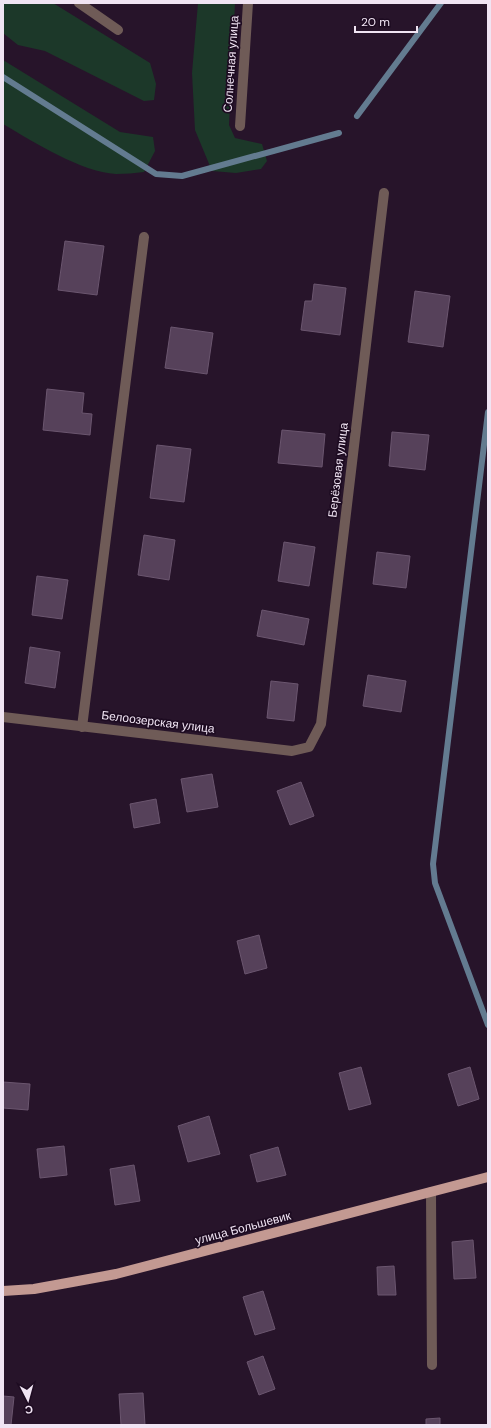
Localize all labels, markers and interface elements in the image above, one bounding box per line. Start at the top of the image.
scale bar [355,8,417,34]
text: 20 m [361,14,390,30]
street label: Солнечная улица [220,15,242,113]
street label: Берёзовая улица [324,421,352,518]
street label: Белоозерская улица [100,707,216,737]
street label: улица Большевик [193,1207,293,1248]
north arrow [8,1380,48,1420]
text: С [24,1403,34,1417]

